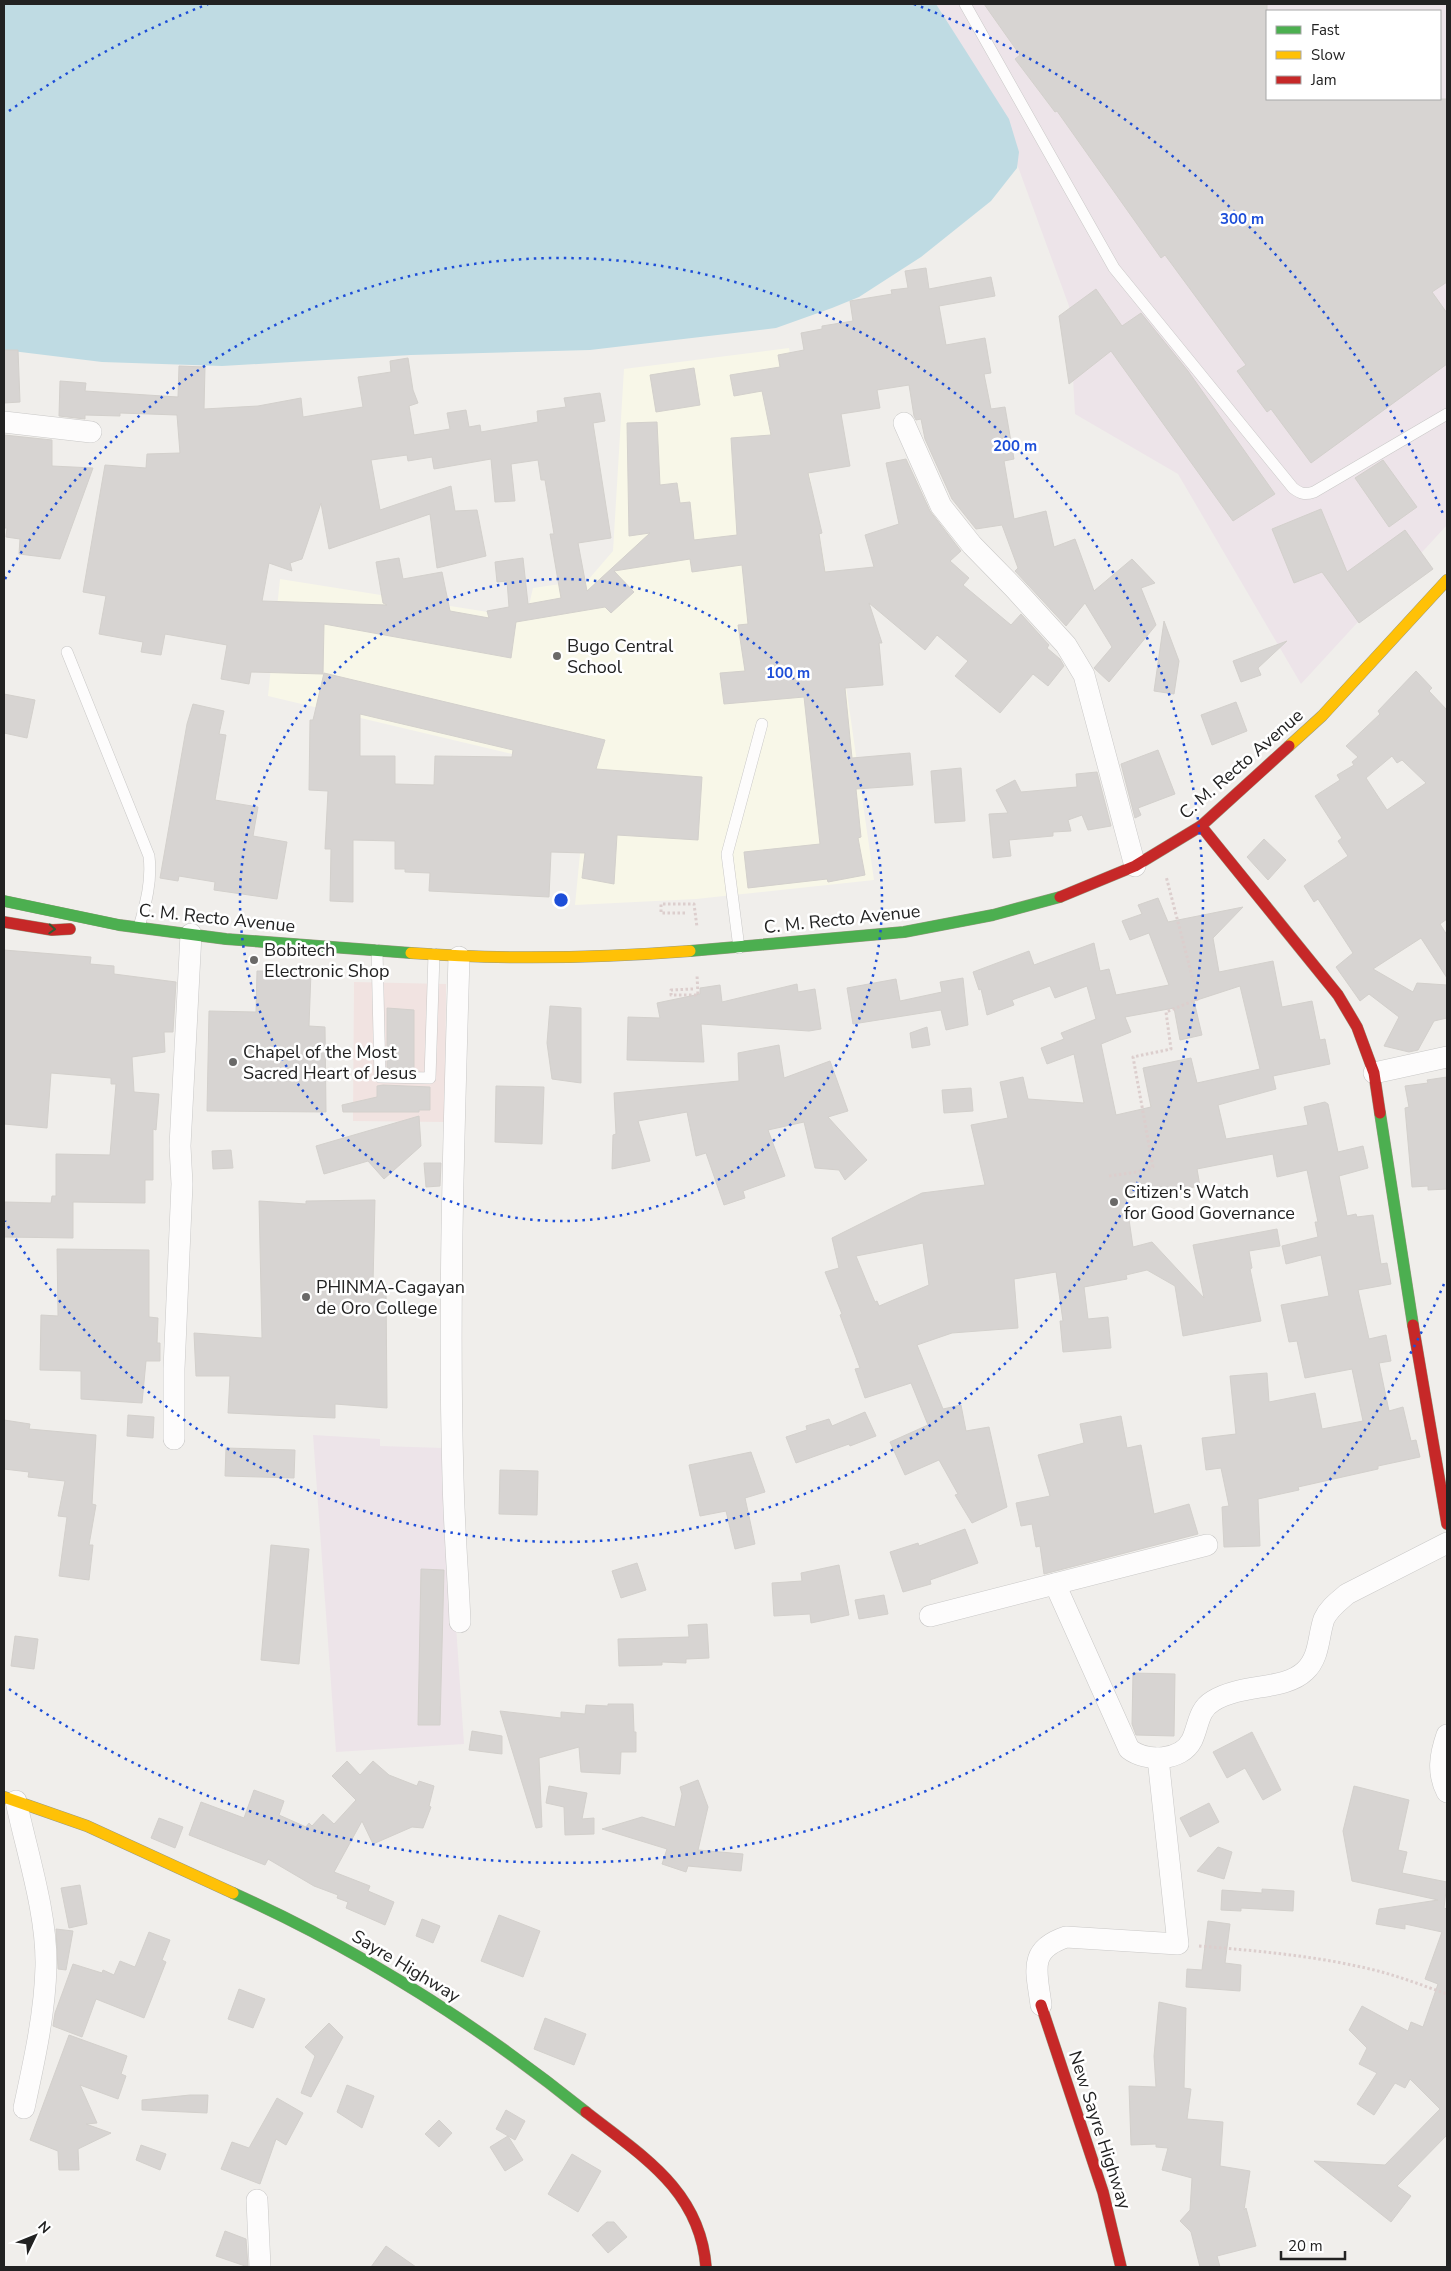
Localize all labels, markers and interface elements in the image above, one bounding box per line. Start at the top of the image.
legend [1266,10,1441,100]
text: Fast [1311,20,1340,40]
text: Slow [1311,45,1346,65]
text: Jam [1310,70,1337,90]
text: 300 m [1220,209,1264,229]
text: 200 m [993,436,1037,456]
place label: Bugo Central School [567,634,674,679]
marker: Bugo Central School [551,650,563,662]
text: 100 m [766,663,810,683]
street label: C. M. Recto Avenue [1174,703,1308,825]
centre of rings [552,891,570,909]
street label: C. M. Recto Avenue [138,898,296,938]
street label: C. M. Recto Avenue [763,899,921,939]
one-way arrow [48,924,56,935]
place label: Bobitech Electronic Shop [264,938,389,983]
marker: Bobitech Electronic Shop [248,954,260,966]
place label: Chapel of the Most Sacred Heart of Jesus [243,1040,417,1085]
marker: Chapel of the Most Sacred Heart of Jesus [227,1056,239,1068]
place label: Citizen's Watch for Good Governance [1124,1180,1295,1225]
marker: Citizen's Watch for Good Governance [1108,1196,1120,1208]
place label: PHINMA-Cagayan de Oro College [316,1275,465,1320]
marker: PHINMA-Cagayan de Oro College [300,1291,312,1303]
street label: Sayre Highway [347,1924,465,2008]
street label: New Sayre Highway [1063,2048,1137,2213]
north arrow [10,2211,60,2261]
text: N [34,2217,55,2238]
scale bar [1281,2228,1345,2260]
text: 20 m [1288,2236,1323,2256]

